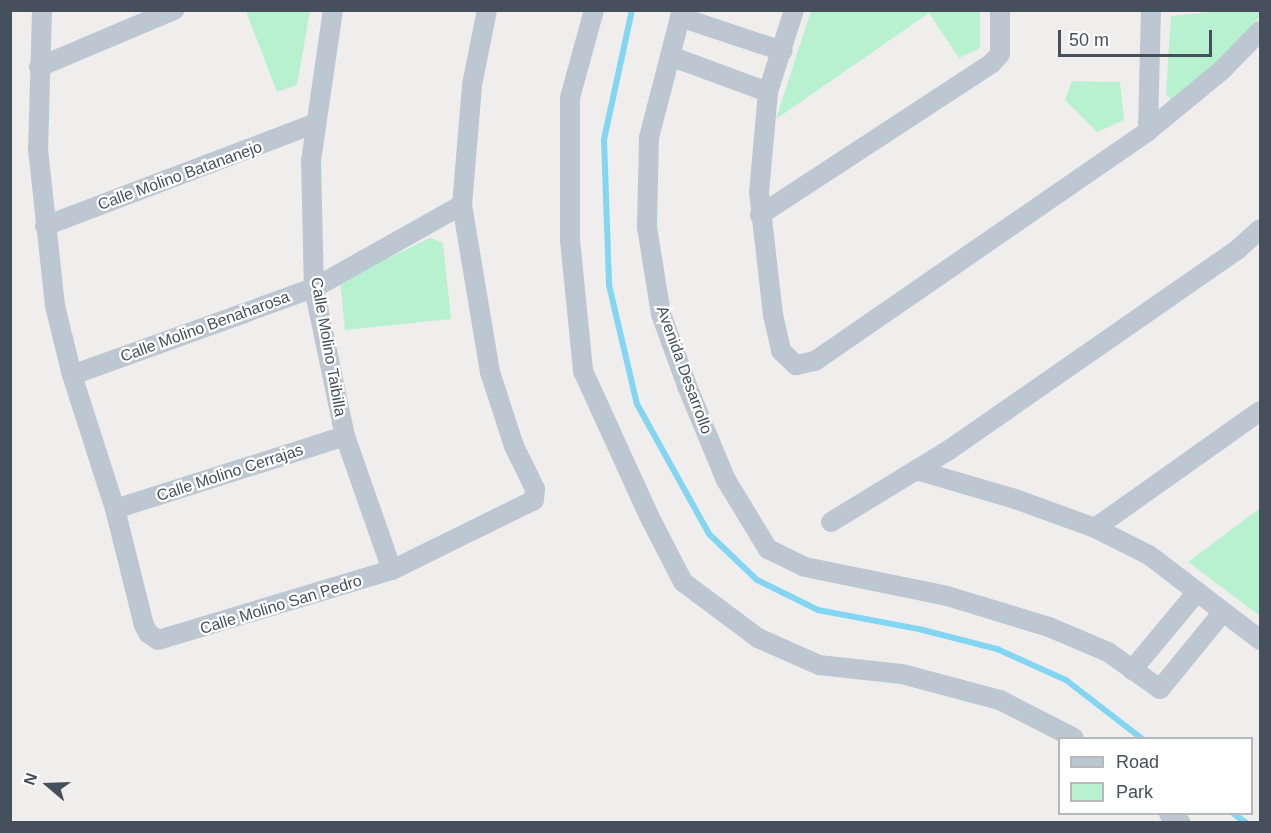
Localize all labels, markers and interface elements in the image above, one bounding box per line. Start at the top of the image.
scale bar [1061,18,1216,56]
text: 50 m [1069,30,1109,50]
street label: Calle Molino Batananejo [95,137,265,215]
street label: Calle Molino Taibilla [306,276,350,418]
street label: Calle Molino Benaharosa [118,287,292,367]
street label: Avenida Desarrollo [652,303,716,437]
street label: Calle Molino Cerrajas [154,440,306,506]
street label: Calle Molino San Pedro [198,571,364,639]
legend [1058,737,1253,815]
text: Road [1116,752,1159,772]
north arrow [18,755,78,815]
text: N [21,771,40,787]
text: Park [1116,782,1153,802]

